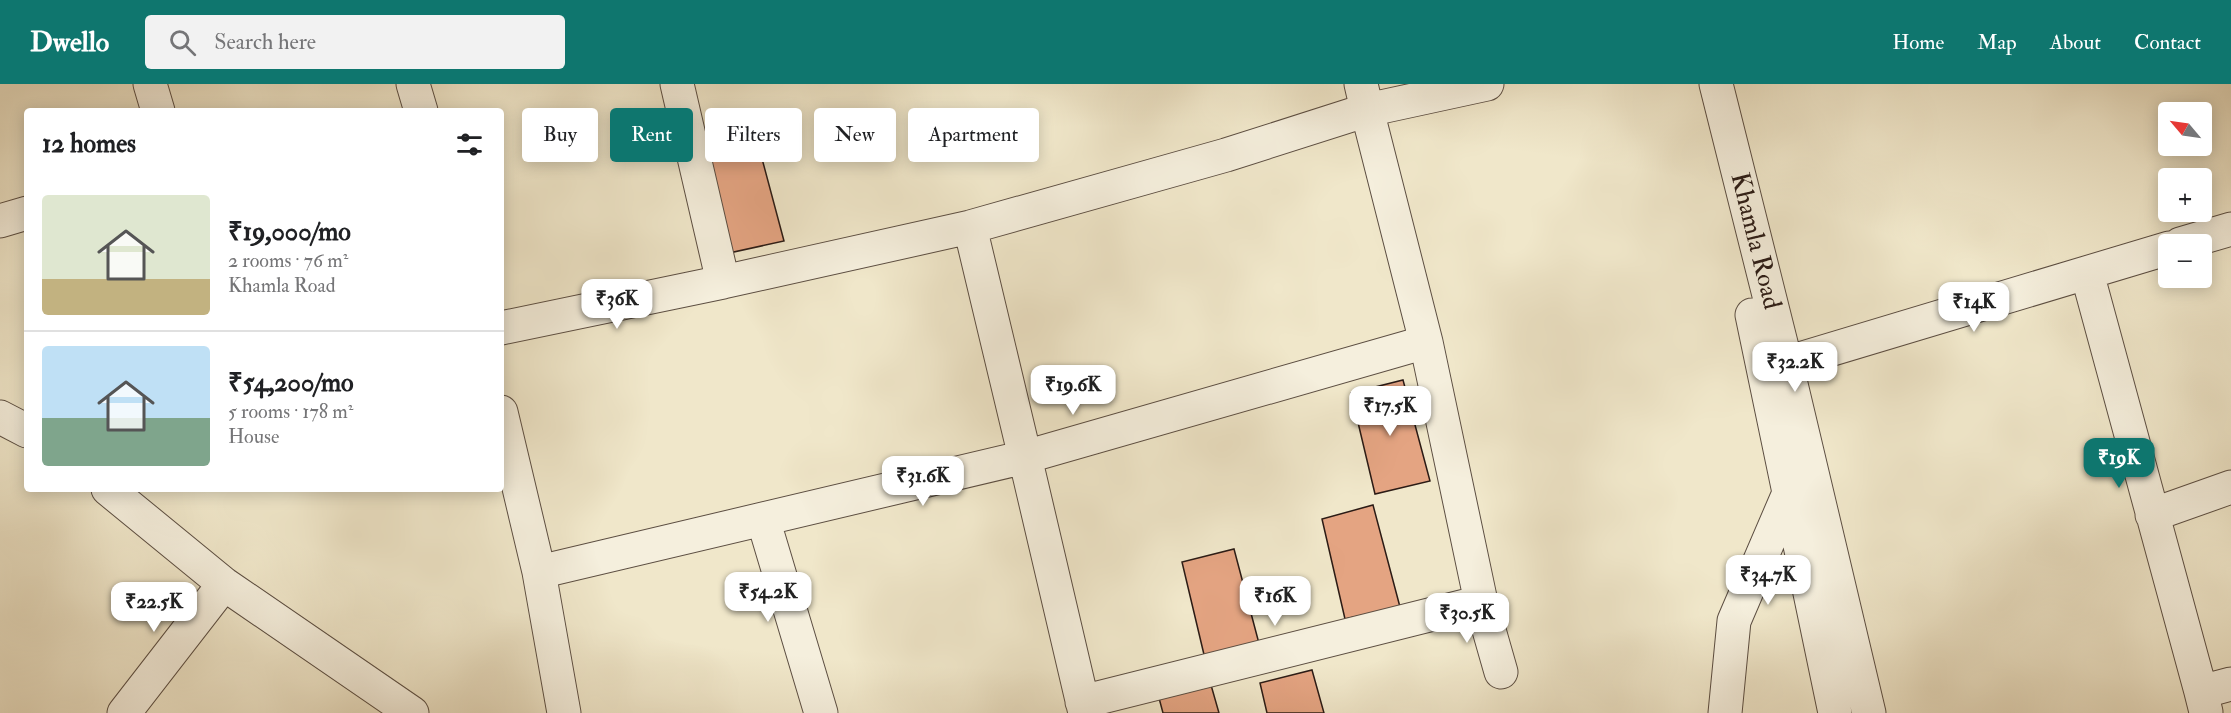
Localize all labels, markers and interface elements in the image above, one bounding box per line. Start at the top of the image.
search box [145,15,565,69]
text: Dwello [30,25,109,60]
icon: search [166,26,199,59]
text: Search here [214,28,316,56]
text: Home [1892,29,1944,56]
text: Map [1977,29,2017,56]
text: About [2050,29,2101,56]
text: Contact [2134,29,2201,56]
north arrow [2158,102,2212,156]
map controls [2158,102,2212,288]
chip: Buy [522,108,598,162]
chip: Rent [610,108,693,162]
chip: Filters [705,108,802,162]
chip: New [814,108,896,162]
chip: Apartment [908,108,1039,162]
text: 12 homes [42,128,136,160]
icon: filters [453,128,486,161]
button: + [2158,168,2212,222]
street label: Khamla Road [1724,169,1788,313]
text: ₹19,000/mo [228,216,351,248]
icon: home [90,219,162,291]
button: − [2158,234,2212,288]
text: 2 rooms · 76 m² [228,248,348,273]
text: Khamla Road [228,273,336,298]
pin: ₹36K [581,279,653,330]
pin: ₹14K [1938,282,2010,333]
text: ₹36K [595,286,639,311]
text: ₹14K [1952,289,1996,314]
pin: ₹32.2K [1746,342,1844,393]
text: ₹32.2K [1766,349,1824,374]
pin: ₹19.6K [1024,365,1122,416]
text: ₹54,200/mo [228,367,354,399]
icon: home [90,370,162,442]
text: ₹19.6K [1045,372,1101,397]
pin: ₹17.5K [1341,386,1439,437]
text: ₹17.5K [1363,393,1417,418]
text: 5 rooms · 178 m² [228,399,353,424]
text: House [228,424,279,449]
pin: ₹19K [2083,438,2155,489]
text: ₹19K [2098,445,2140,470]
pin: ₹31.6K [874,456,972,507]
text: ₹31.6K [896,463,950,488]
pin: ₹34.7K [1719,555,1817,606]
text: ₹34.7K [1740,562,1796,587]
pin: ₹54.2K [719,572,817,623]
pin: ₹16K [1239,576,1311,627]
text: ₹54.2K [739,579,797,604]
pin: ₹22.5K [105,582,203,633]
text: ₹16K [1254,583,1296,608]
text: ₹22.5K [125,589,183,614]
pin: ₹30.5K [1418,593,1516,644]
text: ₹30.5K [1439,600,1495,625]

